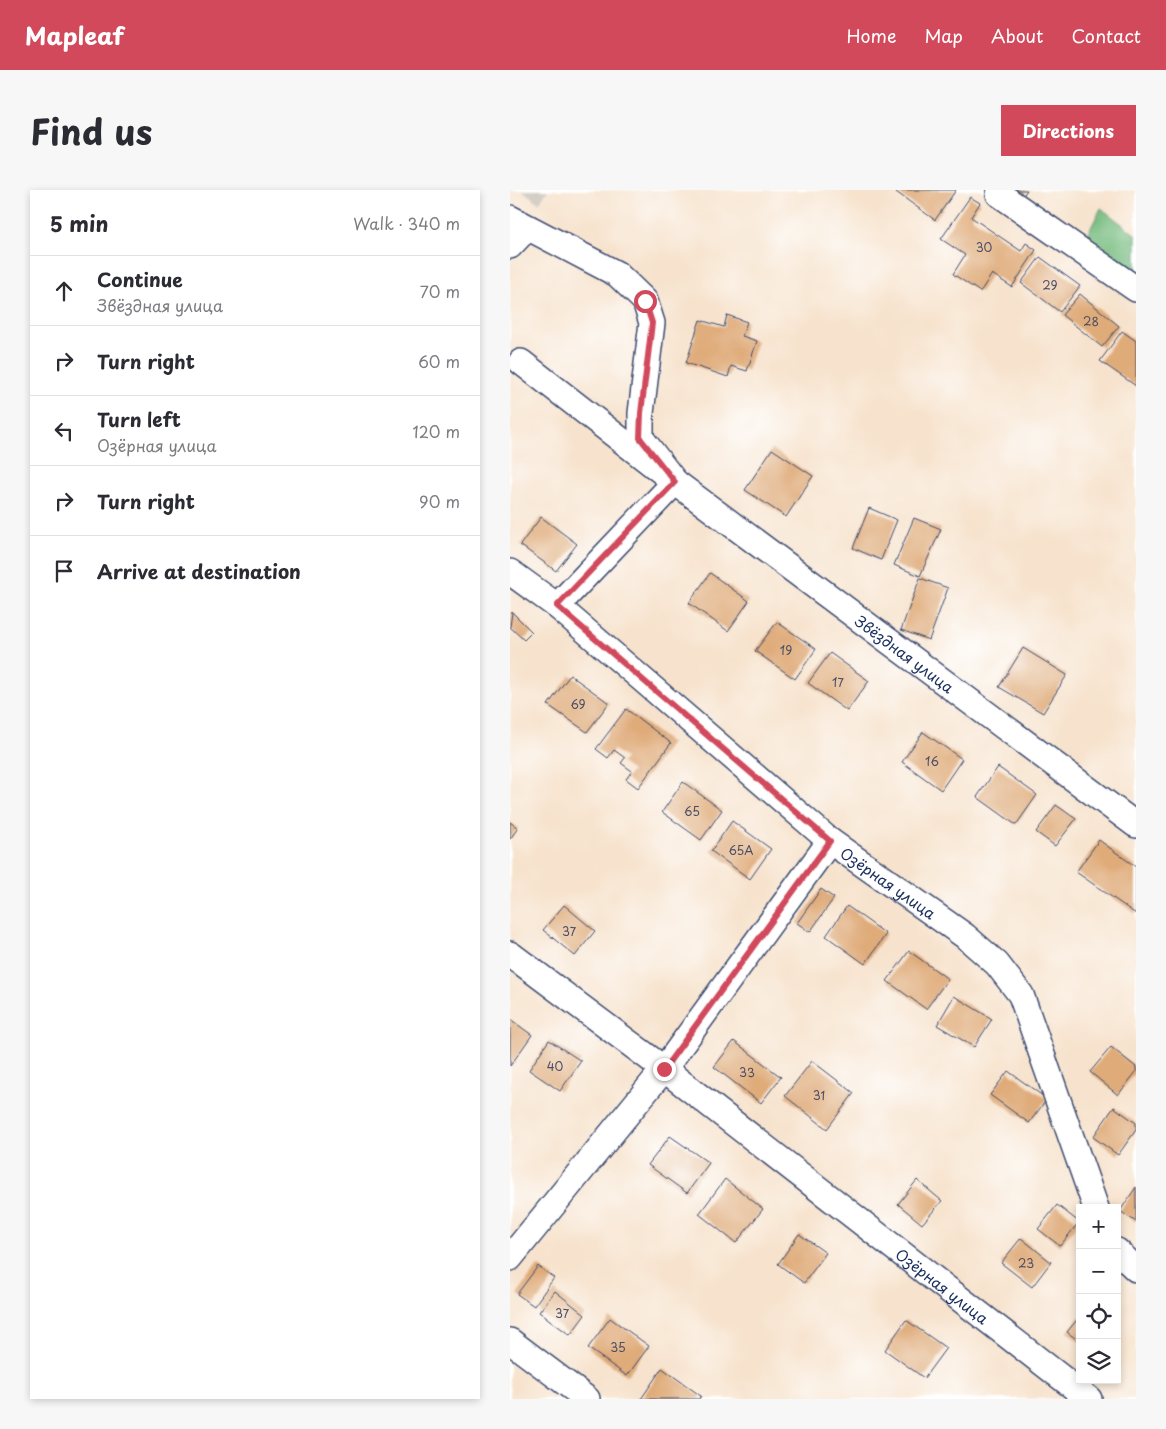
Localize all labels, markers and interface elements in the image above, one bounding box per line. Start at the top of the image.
text: Mapleaf [25,17,124,53]
text: Home [846,22,896,49]
text: Map [924,22,963,49]
text: About [991,22,1043,49]
text: Contact [1071,22,1141,49]
text: Find us [30,104,152,157]
button: Directions [1001,105,1136,156]
text: 5 min [50,207,108,239]
text: Walk · 340 m [353,211,460,235]
house number: 30 [976,238,993,256]
text: Continue [97,265,183,293]
house number: 29 [1042,276,1058,294]
icon: ahead [50,277,78,305]
text: 70 m [420,279,460,303]
route start [634,290,657,313]
text: Звёздная улица [97,293,223,317]
house number: 28 [1083,312,1099,330]
icon: right [50,347,78,375]
text: Turn right [97,347,195,375]
text: 60 m [418,349,460,373]
text: Turn left [97,405,181,433]
icon: left [50,417,78,445]
text: 120 m [413,419,460,443]
text: Озёрная улица [97,433,216,457]
icon: right [50,487,78,515]
text: Turn right [97,487,195,515]
text: 90 m [419,489,460,513]
icon: arrive [50,557,78,585]
text: Arrive at destination [97,557,301,585]
street label: Звёздная улица [851,609,960,698]
house number: 19 [780,641,792,659]
house number: 17 [832,673,844,691]
house number: 69 [570,695,586,713]
house number: 16 [925,752,939,770]
house number: 65 [684,802,700,820]
house number: 65А [728,841,754,859]
street label: Озёрная улица [836,841,942,924]
house number: 37 [562,922,577,940]
house number: 40 [547,1057,564,1075]
route end [653,1058,676,1081]
house number: 33 [739,1063,755,1081]
house number: 31 [813,1086,825,1104]
map controls [1076,1204,1121,1384]
button: + [1076,1204,1121,1249]
street label: Озёрная улица [891,1242,994,1329]
button: − [1076,1249,1121,1294]
house number: 23 [1018,1254,1034,1272]
button: locate [1076,1294,1121,1339]
house number: 37 [555,1304,570,1322]
house number: 35 [610,1338,626,1356]
button: layers [1076,1339,1121,1384]

